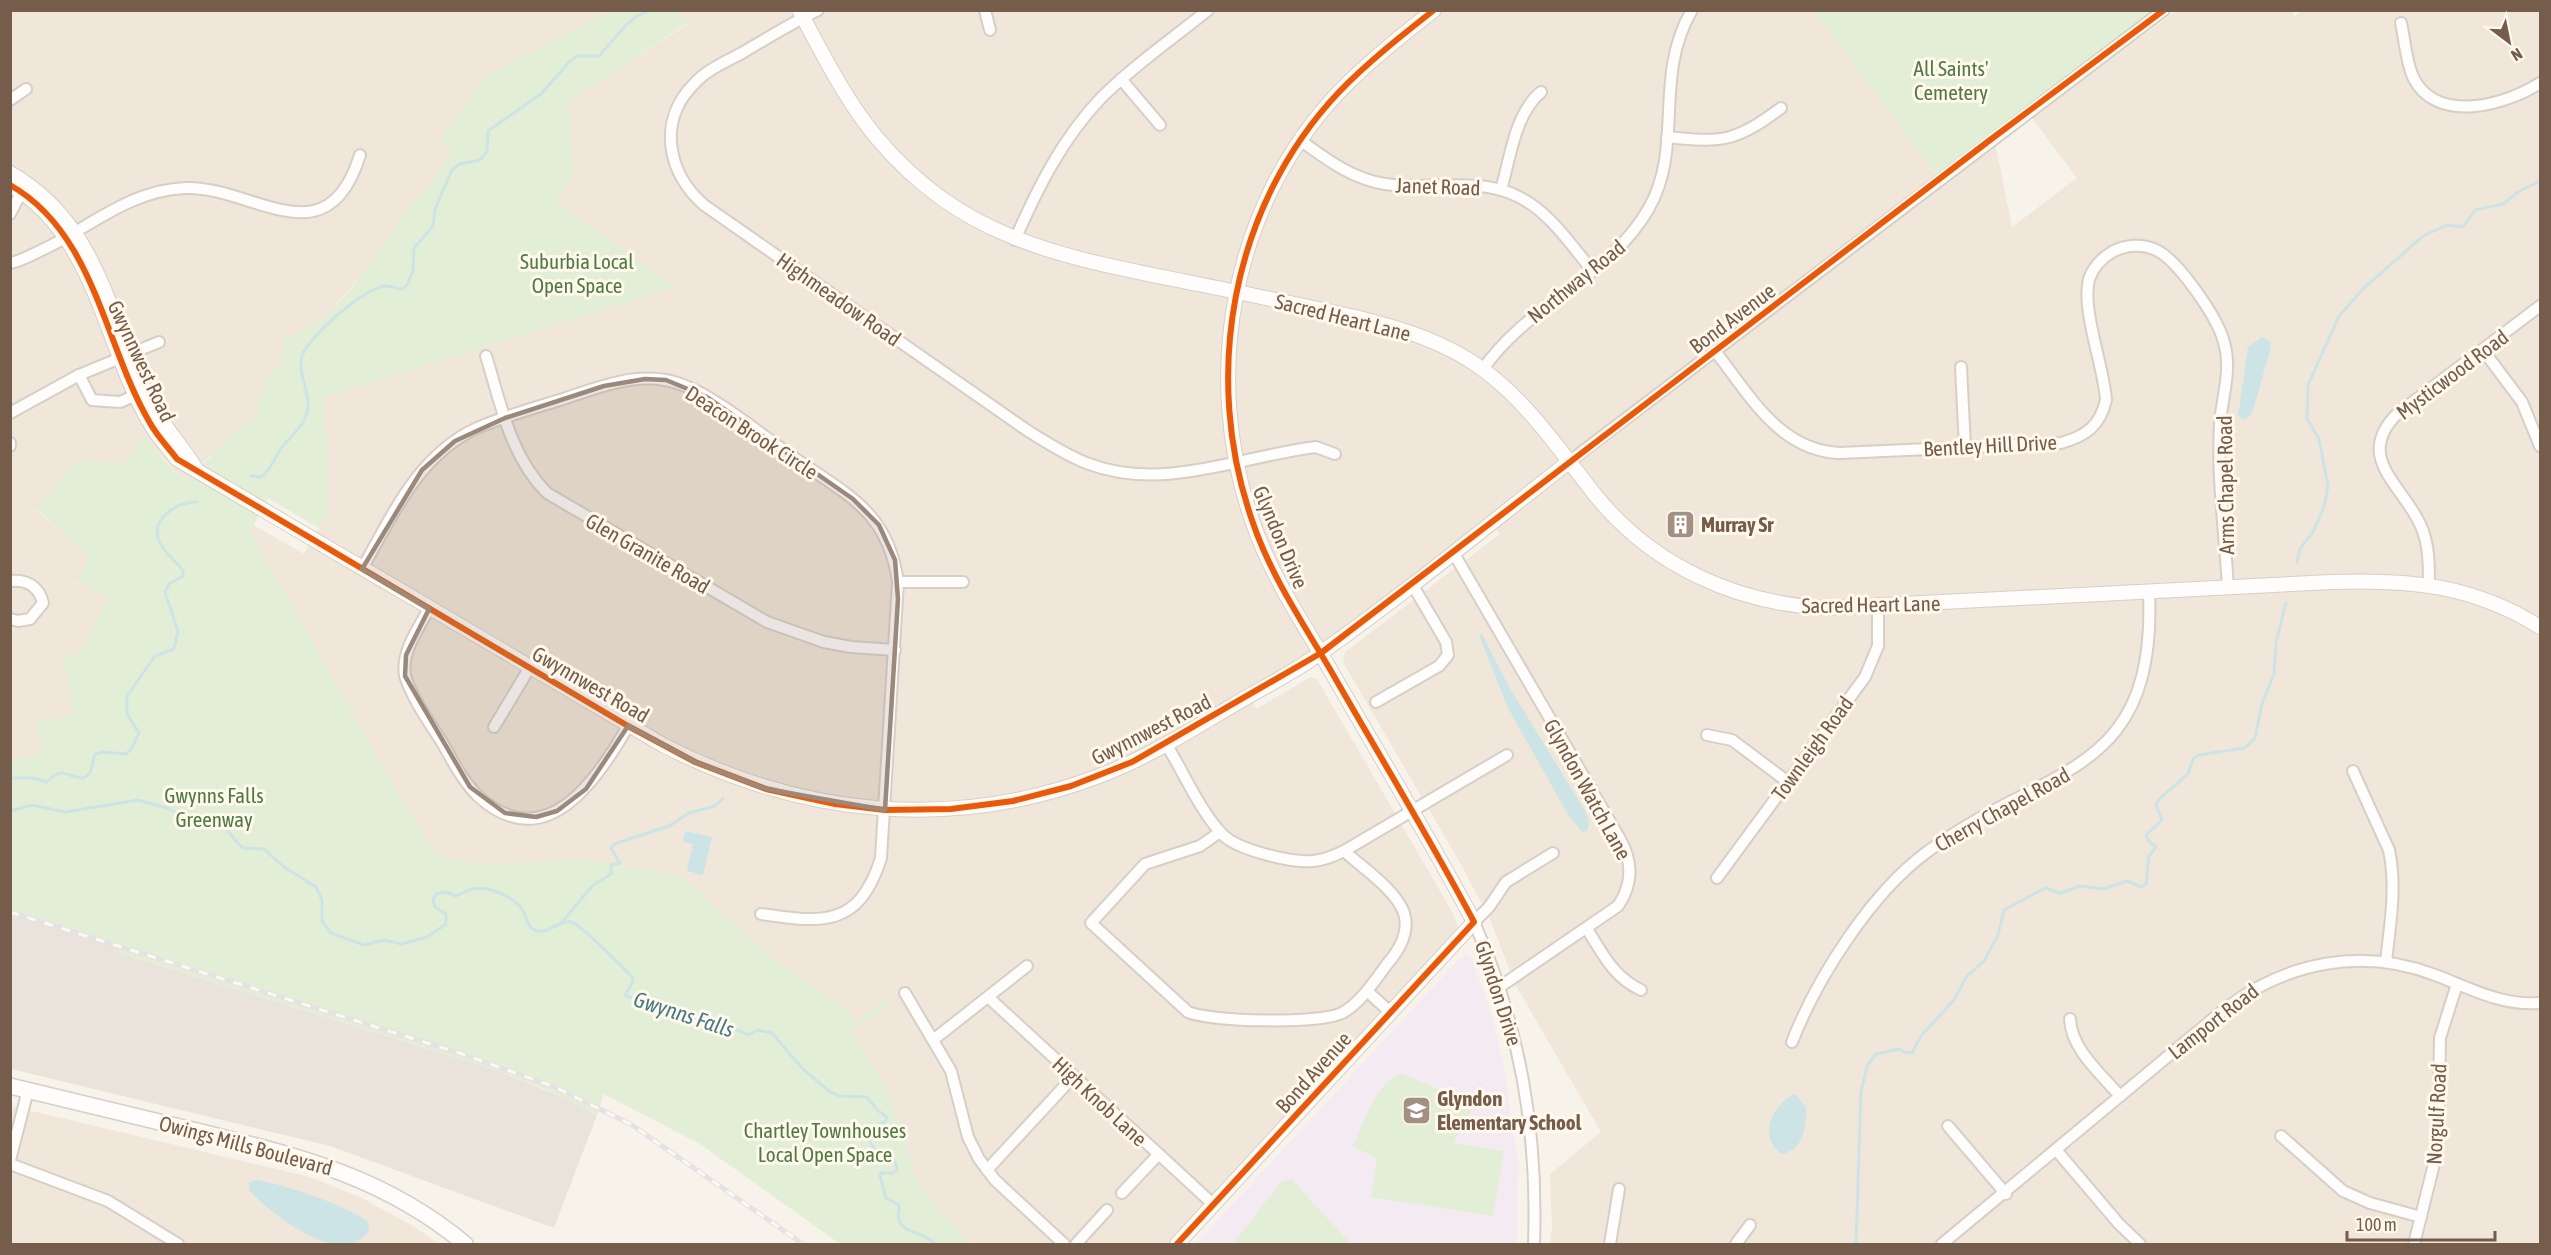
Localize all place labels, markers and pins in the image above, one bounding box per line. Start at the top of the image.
building icon: Murray Sr [1664,508,1696,540]
place label: Murray Sr [1701,512,1774,536]
place label: Glyndon Elementary School [1437,1086,1582,1134]
school or university icon: Glyndon Elementary School [1400,1094,1432,1126]

